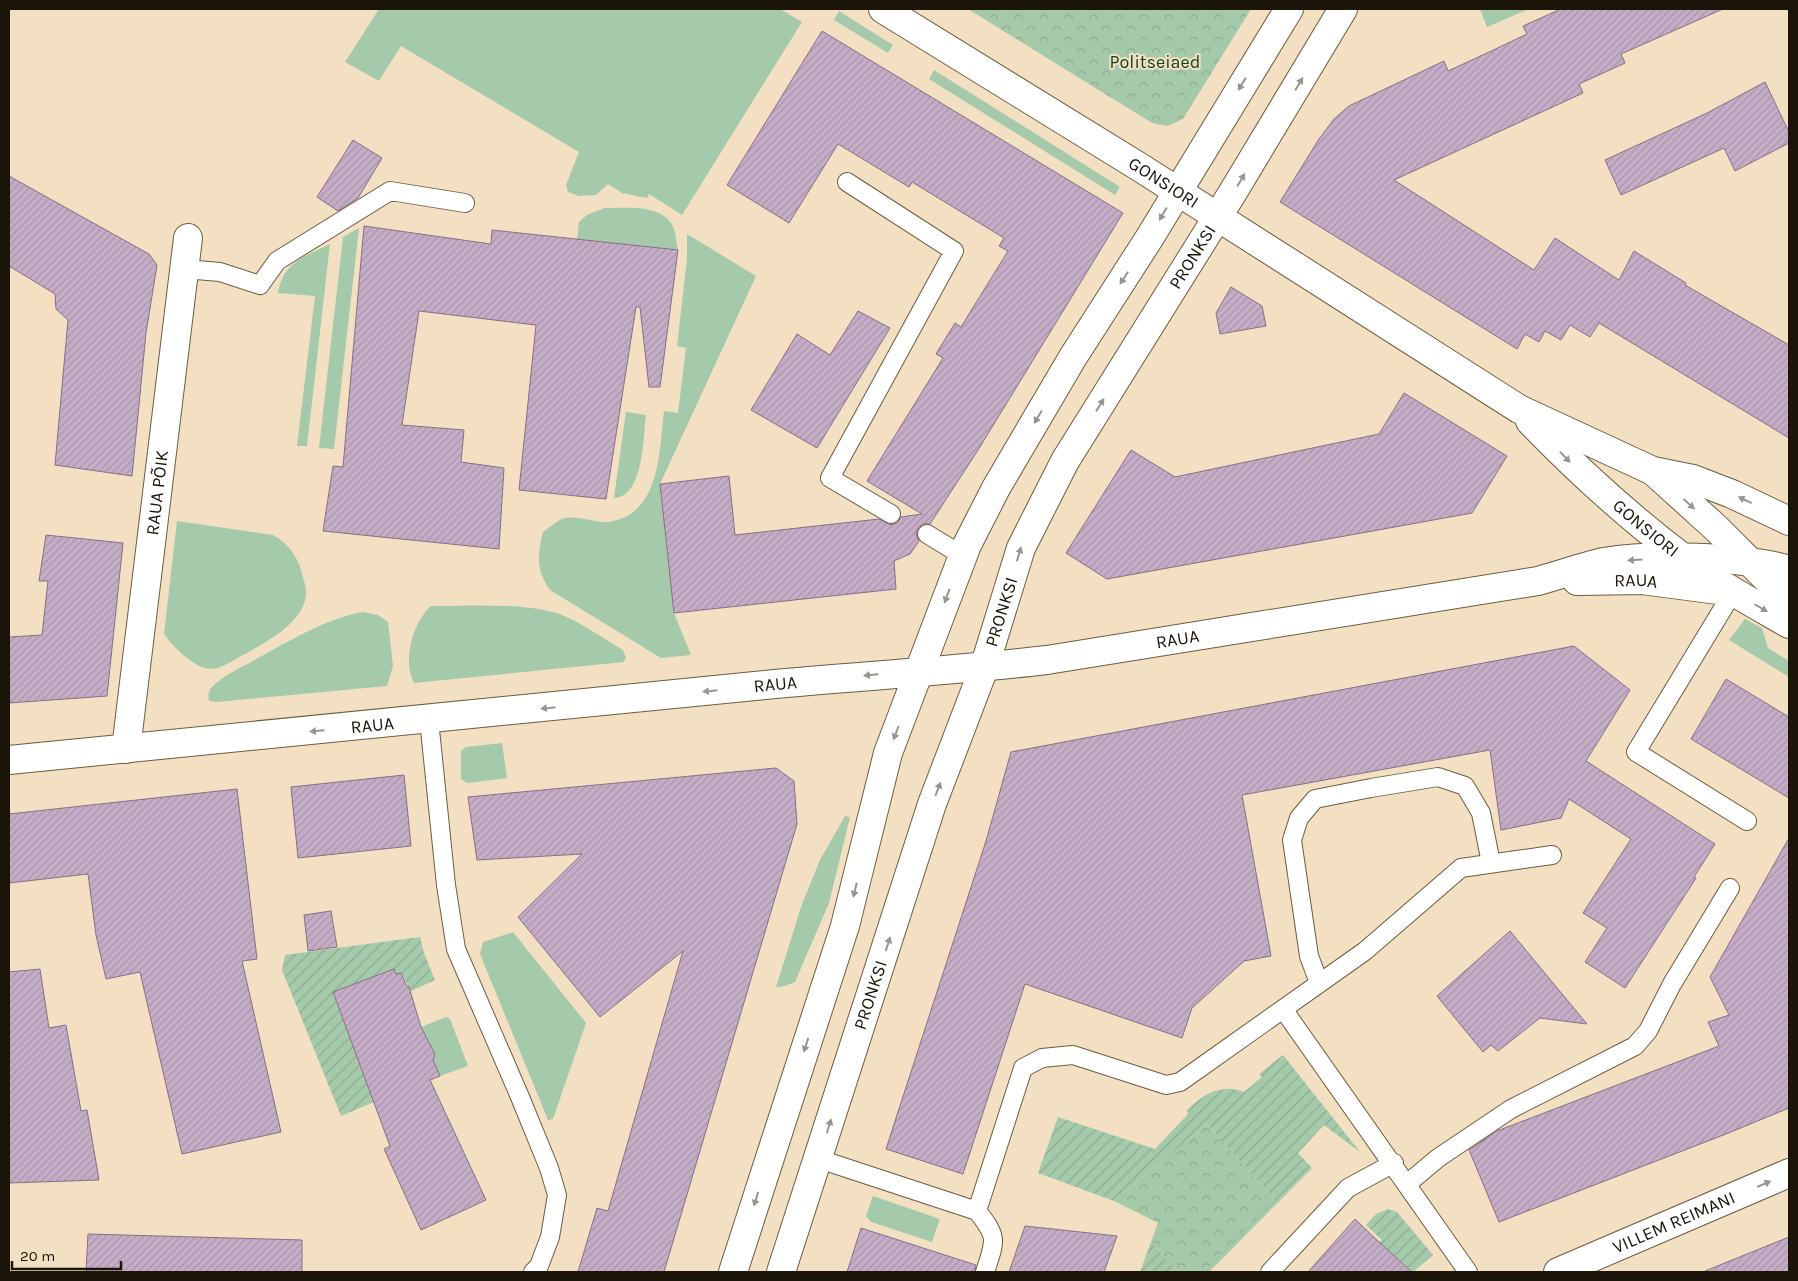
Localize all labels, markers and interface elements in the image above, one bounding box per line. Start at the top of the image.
park label: Politseiaed [1110,51,1200,73]
one-way arrow [1238,77,1247,90]
one-way arrow [1294,77,1303,90]
street label: GONSIORI [1124,152,1203,213]
one-way arrow [1236,173,1245,186]
one-way arrow [1159,208,1168,221]
street label: PRONKSI [1164,221,1221,293]
one-way arrow [1119,272,1128,285]
one-way arrow [1096,398,1105,411]
one-way arrow [1034,410,1043,423]
street label: RAUA PÕIK [141,449,173,537]
one-way arrow [1559,451,1571,463]
street label: GONSIORI [1608,495,1683,562]
one-way arrow [1738,496,1752,504]
one-way arrow [1682,498,1694,510]
one-way arrow [1016,547,1024,562]
one-way arrow [1627,556,1643,564]
street label: RAUA [1614,569,1659,593]
street label: PRONKSI [980,574,1022,650]
one-way arrow [943,589,951,604]
one-way arrow [1754,603,1768,612]
street label: RAUA [1154,625,1201,653]
street label: RAUA [752,671,798,697]
one-way arrow [863,671,879,679]
one-way arrow [701,687,717,695]
one-way arrow [540,704,556,712]
street label: RAUA [350,712,395,738]
one-way arrow [892,726,900,741]
one-way arrow [308,728,324,736]
one-way arrow [934,781,942,796]
one-way arrow [850,882,858,897]
one-way arrow [884,936,892,951]
street label: PRONKSI [849,958,892,1033]
one-way arrow [802,1037,809,1052]
one-way arrow [826,1119,834,1134]
one-way arrow [1757,1179,1771,1187]
street label: VILLEM REIMANI [1609,1186,1738,1258]
one-way arrow [752,1192,759,1207]
scale bar [12,1238,121,1270]
text: 20 m [20,1247,55,1265]

